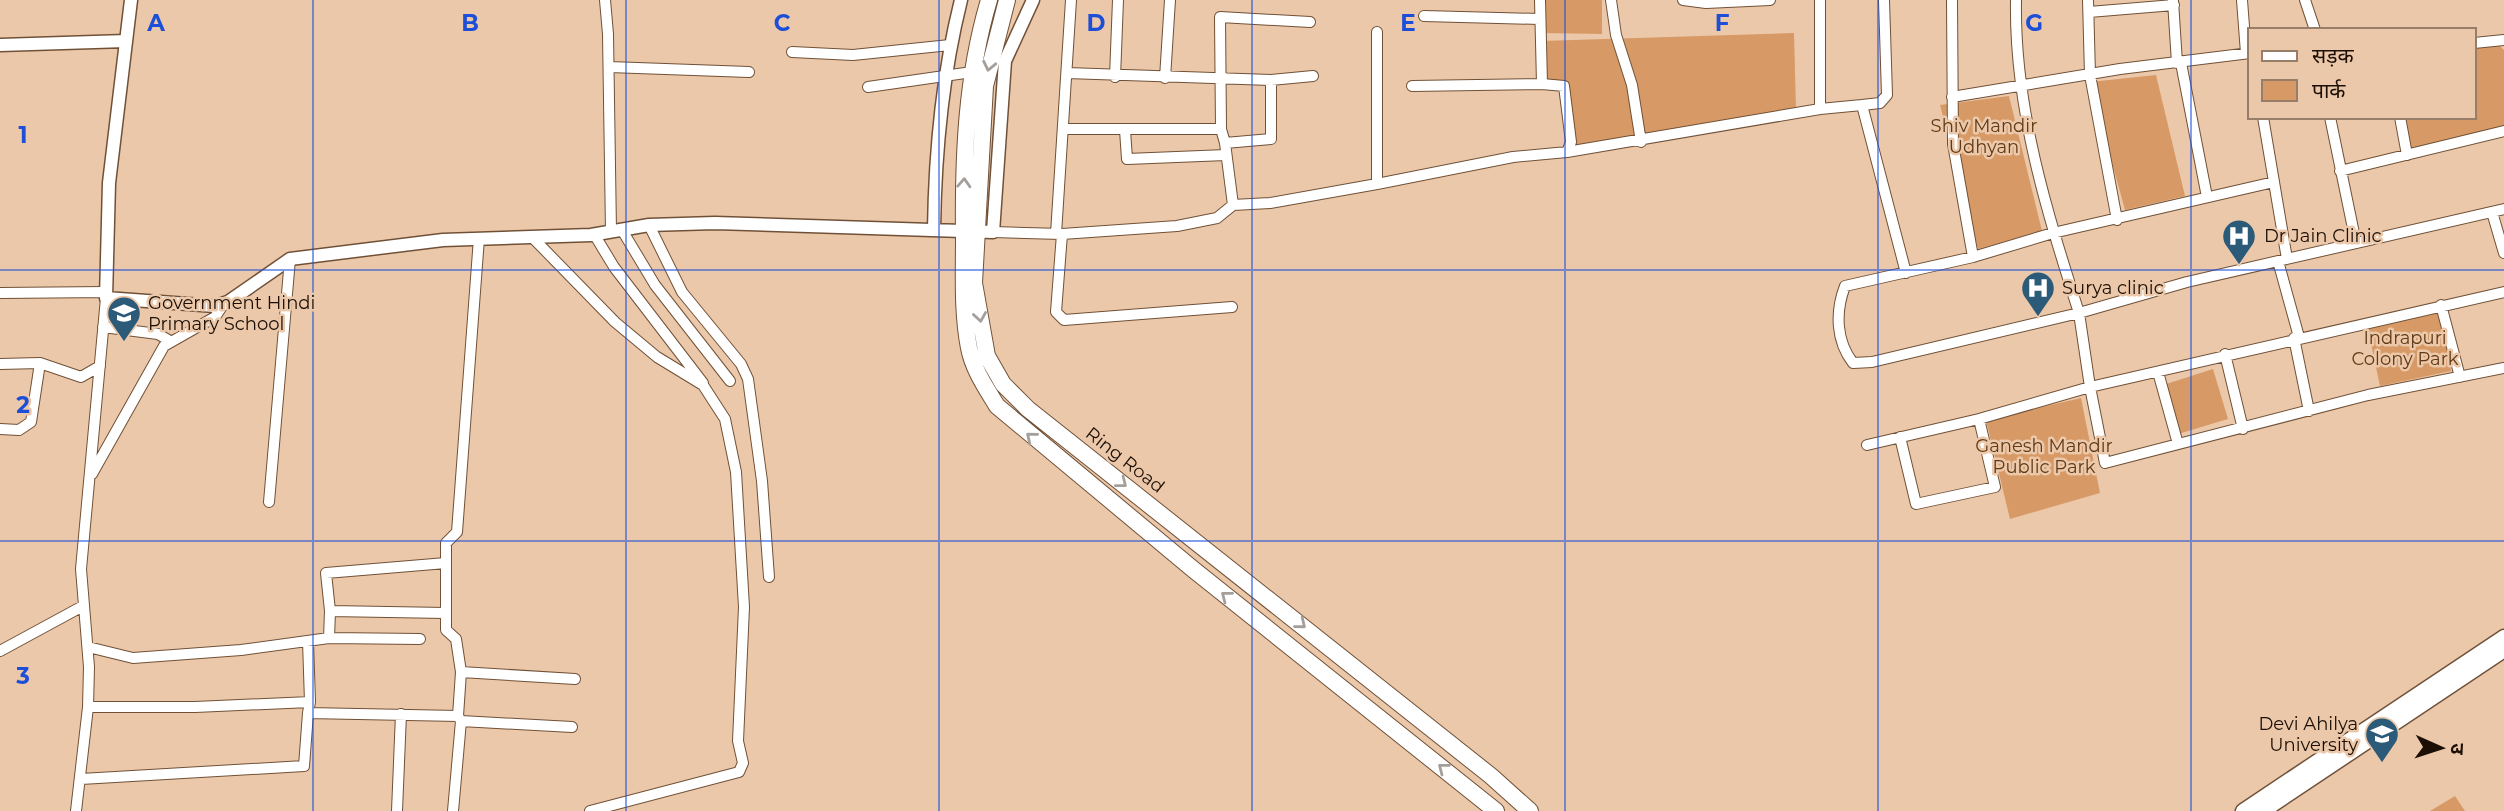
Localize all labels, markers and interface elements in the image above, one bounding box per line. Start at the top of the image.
text: A [146,9,165,37]
text: B [461,9,479,37]
text: C [774,9,791,37]
text: D [1087,9,1106,37]
text: E [1400,9,1416,37]
text: F [1715,9,1730,37]
text: G [2025,9,2043,37]
legend [2248,28,2476,119]
text: सड़क [2312,43,2354,68]
one-way arrow [983,60,998,72]
text: पार्क [2312,78,2346,103]
park label: Shiv Mandir Udhyan [1931,115,2037,158]
text: 1 [18,121,28,149]
one-way arrow [957,177,972,188]
hospital icon: Dr Jain Clinic [2220,217,2258,266]
place label: Dr Jain Clinic [2264,225,2382,247]
hospital icon: Surya clinic [2019,269,2057,318]
place label: Surya clinic [2062,277,2164,299]
place label: Government Hindi Primary School [148,292,315,335]
school or university icon: Government Hindi Primary School [105,294,143,343]
one-way arrow [972,311,987,322]
park label: Indrapuri Colony Park [2351,327,2459,370]
text: 2 [16,391,30,419]
street label: Ring Road [1081,422,1169,498]
one-way arrow [1027,432,1039,445]
park label: Ganesh Mandir Public Park [1975,435,2113,478]
one-way arrow [1114,475,1127,487]
one-way arrow [1222,592,1235,604]
one-way arrow [1293,616,1305,629]
text: 3 [15,662,30,690]
place label: Devi Ahilya University [2258,713,2358,756]
north arrow [2406,713,2476,783]
school or university icon: Devi Ahilya University [2363,715,2401,764]
text: उ [2446,743,2469,756]
one-way arrow [1438,764,1451,776]

